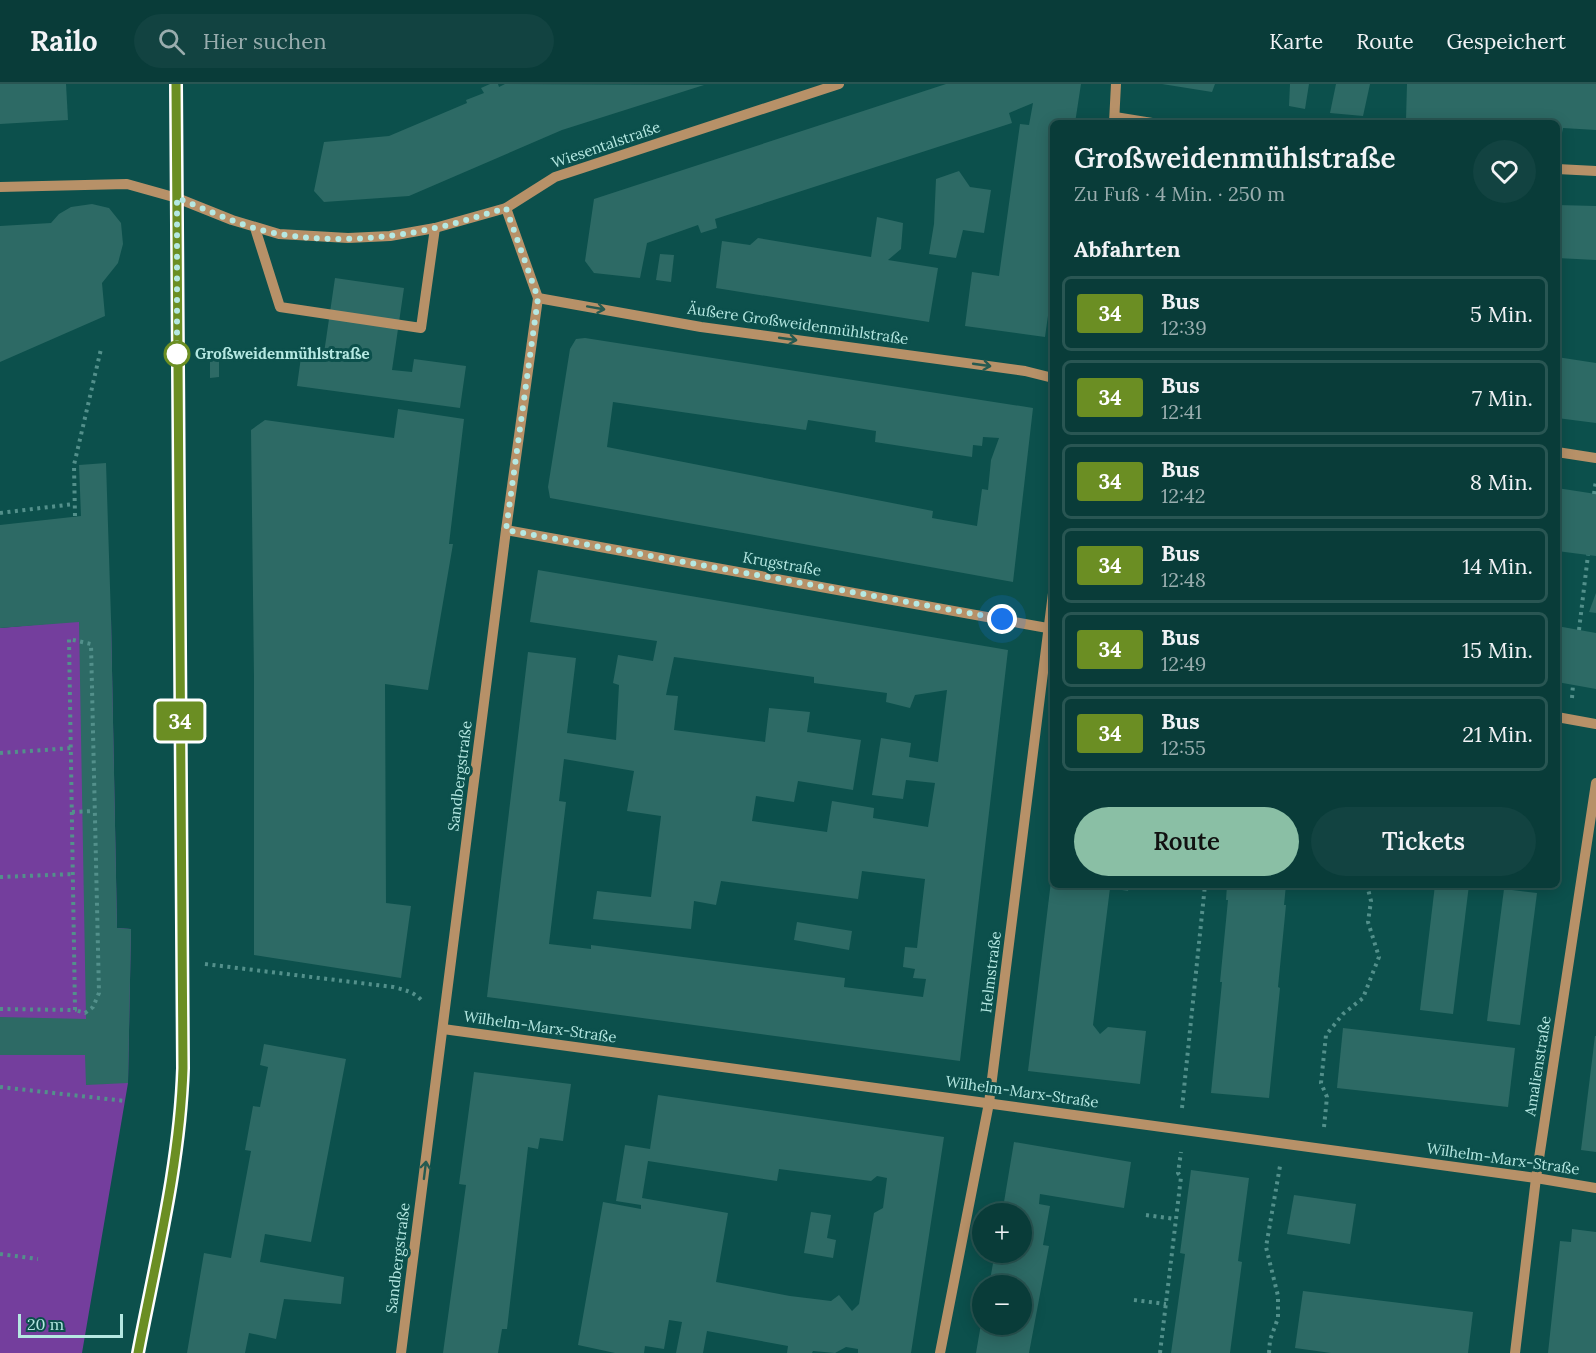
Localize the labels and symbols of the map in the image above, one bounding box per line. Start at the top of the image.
street label: Wiesentalstraße [549,117,663,172]
street label: Äußere Großweidenmühlstraße [685,298,910,348]
one-way arrow [586,303,605,314]
one-way arrow [778,333,798,344]
marker: Großweidenmühlstraße [164,341,190,367]
place label: Großweidenmühlstraße [195,344,370,363]
one-way arrow [971,360,991,371]
street label: Krugstraße [741,547,823,580]
your location [987,604,1017,634]
line badge: 34 [153,702,207,740]
street label: Sandbergstraße [443,720,476,832]
street label: Helmstraße [976,930,1005,1014]
street label: Wilhelm-Marx-Straße [462,1006,618,1047]
street label: Amalienstraße [1520,1014,1555,1118]
street label: Wilhelm-Marx-Straße [944,1071,1100,1112]
street label: Wilhelm-Marx-Straße [1425,1138,1581,1179]
one-way arrow [419,1161,430,1180]
street label: Sandbergstraße [381,1202,414,1314]
scale bar [18,1311,123,1338]

